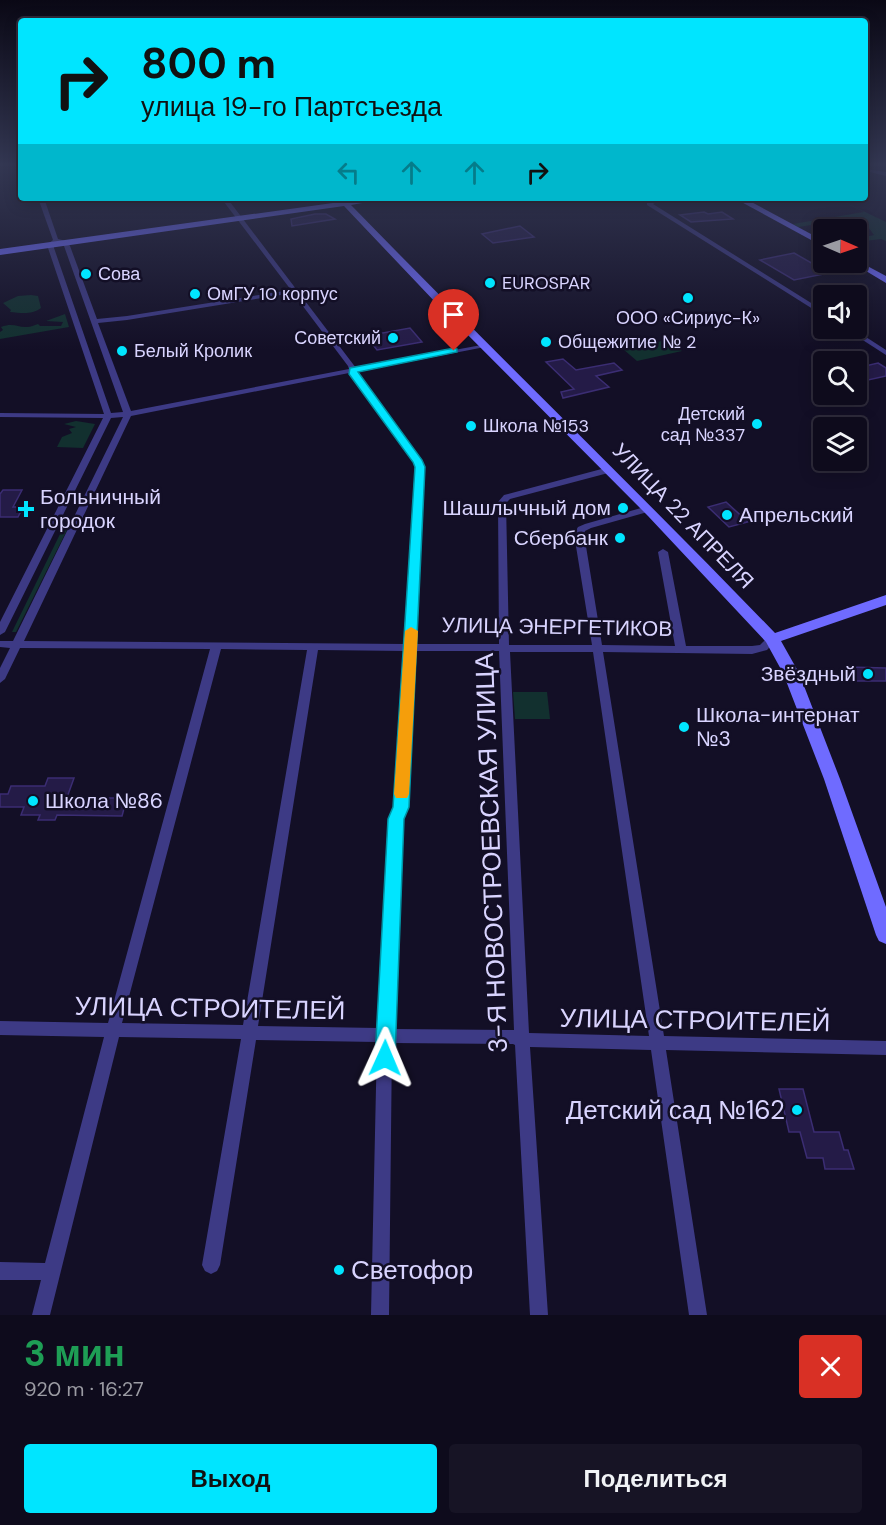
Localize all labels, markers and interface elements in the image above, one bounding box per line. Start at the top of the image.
text: 800 m [141,36,276,91]
icon: right [42,42,120,120]
text: улица 19-го Партсъезда [141,89,442,124]
icon: left [332,156,365,189]
icon: ahead [395,156,428,189]
icon: ahead [458,156,491,189]
icon: right [521,156,554,189]
north arrow [813,219,867,273]
map controls [813,219,867,471]
place label: Сова [98,262,141,286]
marker: Сова [79,267,93,281]
place label: EUROSPAR [502,271,591,295]
marker: EUROSPAR [483,276,497,290]
place label: ОмГУ 10 корпус [207,282,338,306]
button: sound [813,285,867,339]
marker: ОмГУ 10 корпус [188,287,202,301]
pin [428,289,479,351]
marker: ООО «Сириус-К» [681,291,695,305]
icon: arrive [437,298,470,331]
place label: ООО «Сириус-К» [616,306,760,330]
place label: Советский [294,326,381,350]
place label: Общежитие № 2 [558,330,696,354]
marker: Советский [386,331,400,345]
marker: Общежитие № 2 [539,335,553,349]
place label: Белый Кролик [134,339,252,363]
marker: Белый Кролик [115,344,129,358]
button: search [813,351,867,405]
place label: Детский сад №337 [661,402,745,447]
place label: Школа №153 [483,414,589,438]
marker: Детский сад №337 [750,417,764,431]
button: layers [813,417,867,471]
marker: Школа №153 [464,419,478,433]
street label: УЛИЦА 22 АПРЕЛЯ [606,437,760,595]
place label: Больничный городок [40,483,161,535]
place label: Шашлычный дом [443,494,611,522]
marker: Больничный городок [17,500,35,518]
marker: Шашлычный дом [616,501,630,515]
place label: Апрельский [739,501,853,529]
marker: Апрельский [720,508,734,522]
place label: Сбербанк [514,524,609,552]
marker: Сбербанк [613,531,627,545]
street label: УЛИЦА ЭНЕРГЕТИКОВ [441,611,673,643]
street label: 3-Я НОВОСТРОЕВСКАЯ УЛИЦА [467,652,515,1054]
place label: Звёздный [761,660,856,688]
marker: Звёздный [861,667,875,681]
place label: Школа-интернат №3 [696,701,860,753]
marker: Школа-интернат №3 [677,720,691,734]
place label: Школа №86 [45,787,163,815]
marker: Школа №86 [26,794,40,808]
street label: УЛИЦА СТРОИТЕЛЕЙ [74,989,346,1027]
street label: УЛИЦА СТРОИТЕЛЕЙ [559,1001,831,1039]
position arrow [353,1026,417,1090]
place label: Детский сад №162 [566,1093,785,1127]
marker: Детский сад №162 [790,1103,804,1117]
place label: Светофор [351,1253,473,1287]
marker: Светофор [332,1263,346,1277]
text: 3 мин [24,1330,125,1377]
button: close [799,1335,862,1398]
text: 920 m · 16:27 [24,1376,144,1402]
button: Выход [24,1444,437,1513]
button: Поделиться [449,1444,862,1513]

